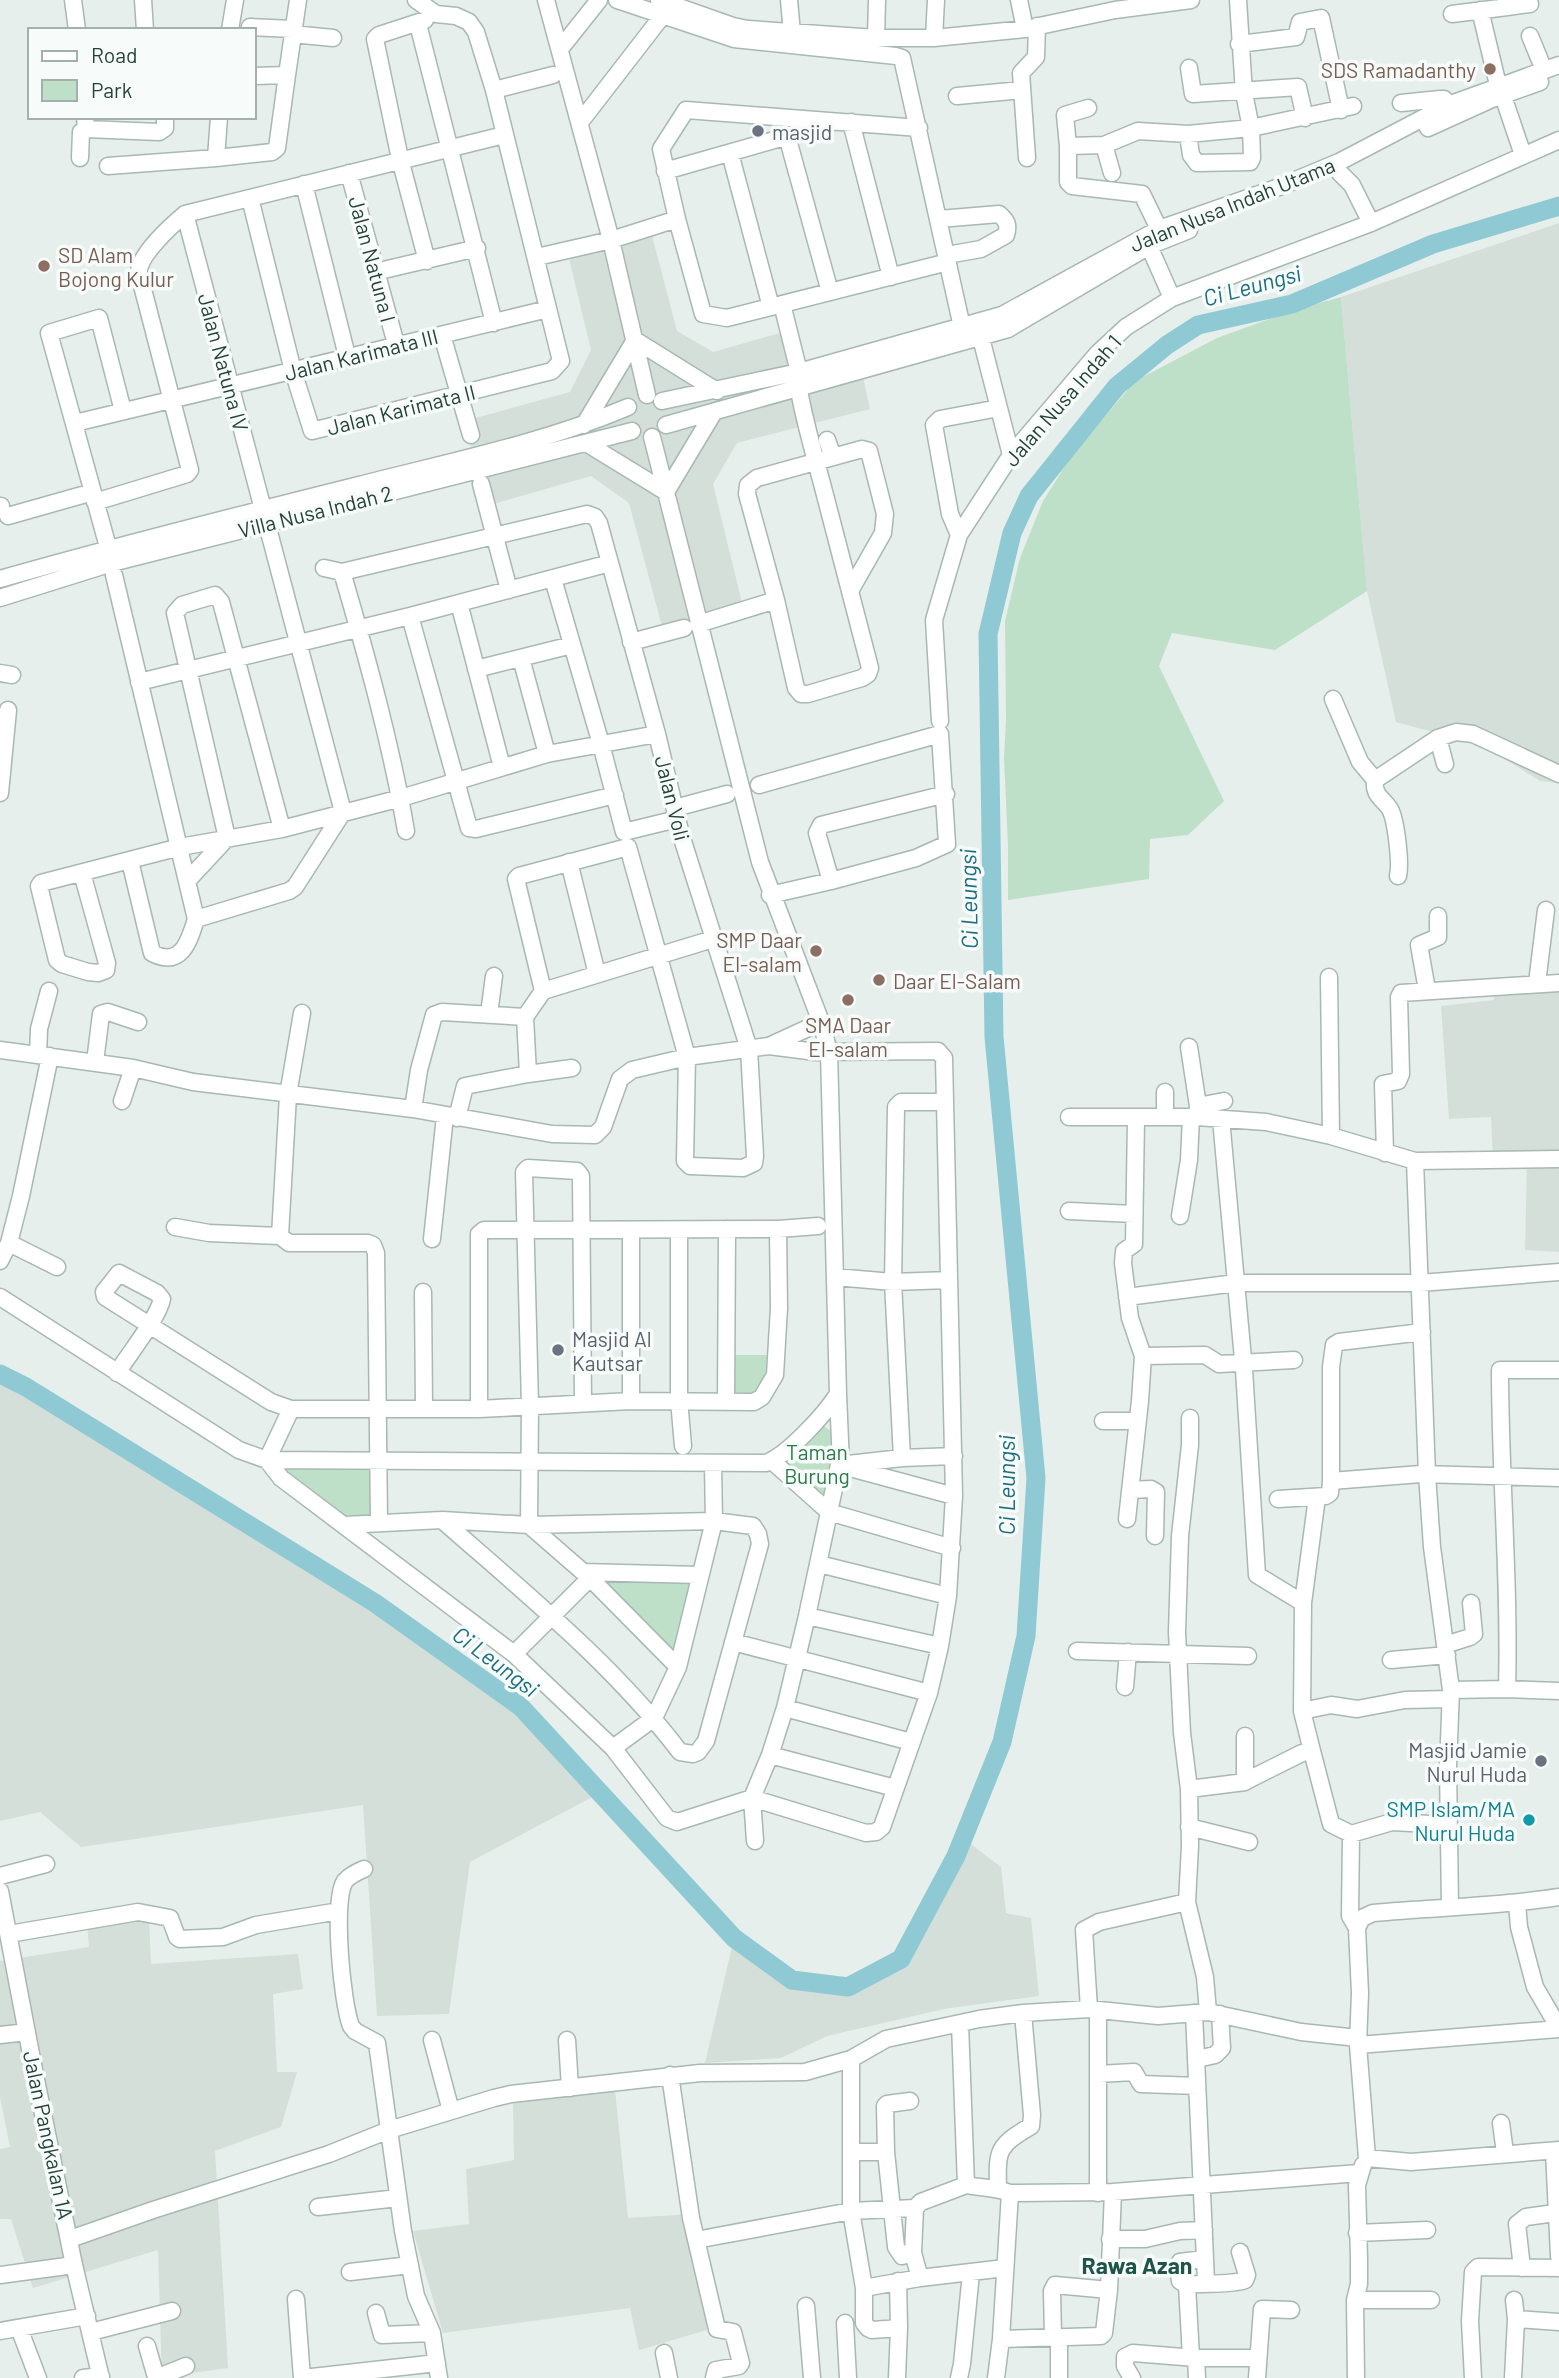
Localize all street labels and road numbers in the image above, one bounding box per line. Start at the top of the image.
street label: Jalan Nusa Indah Utama [1126,151,1338,257]
street label: Jalan Natuna I [344,193,402,325]
street label: Jalan Natuna IV [194,290,254,434]
street label: Jalan Karimata III [282,323,440,385]
street label: Jalan Nusa Indah 1 [998,329,1126,471]
street label: Jalan Karimata II [324,378,478,440]
street label: Villa Nusa Indah 2 [235,480,395,542]
street label: Jalan Voli [650,753,696,843]
street label: Jalan Pangkalan 1A [19,2048,79,2222]

